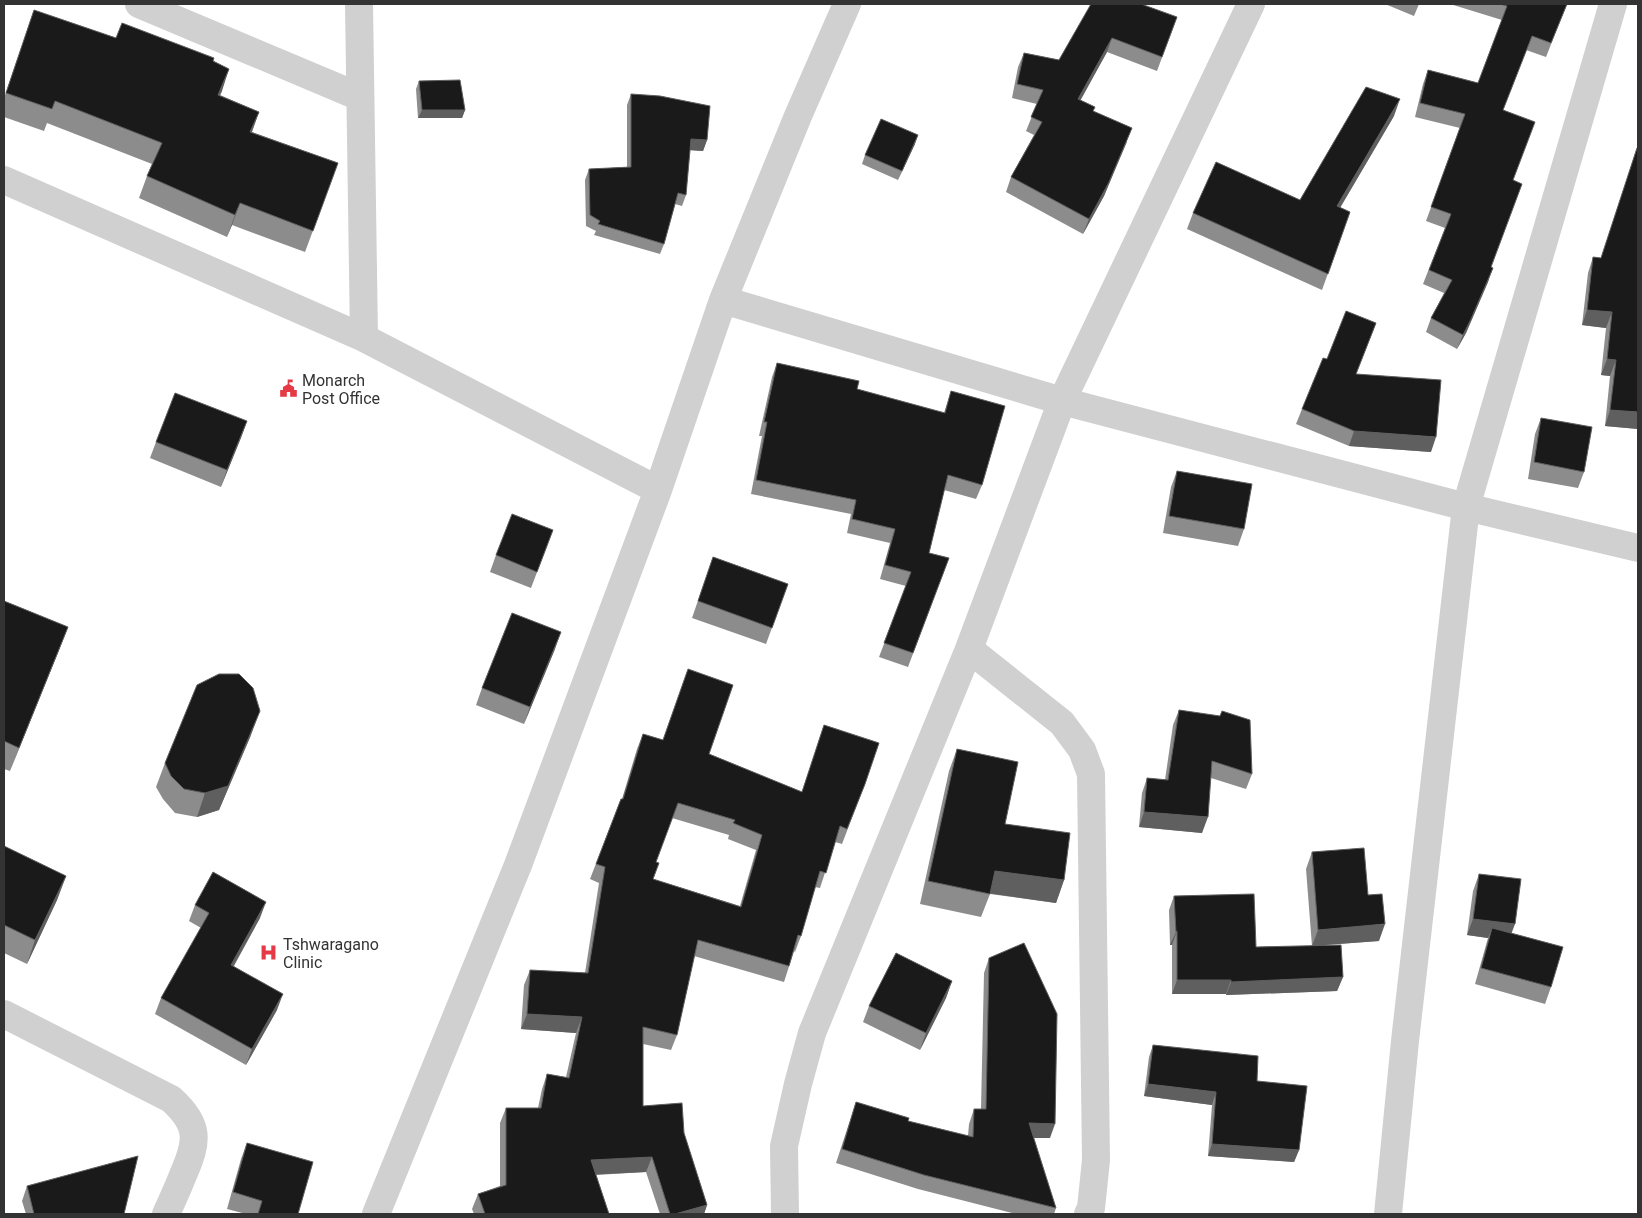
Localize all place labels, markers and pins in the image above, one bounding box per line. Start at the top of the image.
place label: Monarch Post Office [302,371,380,408]
public building icon: Monarch Post Office [278,379,298,399]
place label: Tshwaragano Clinic [283,935,379,972]
hospital icon: Tshwaragano Clinic [259,943,279,963]

